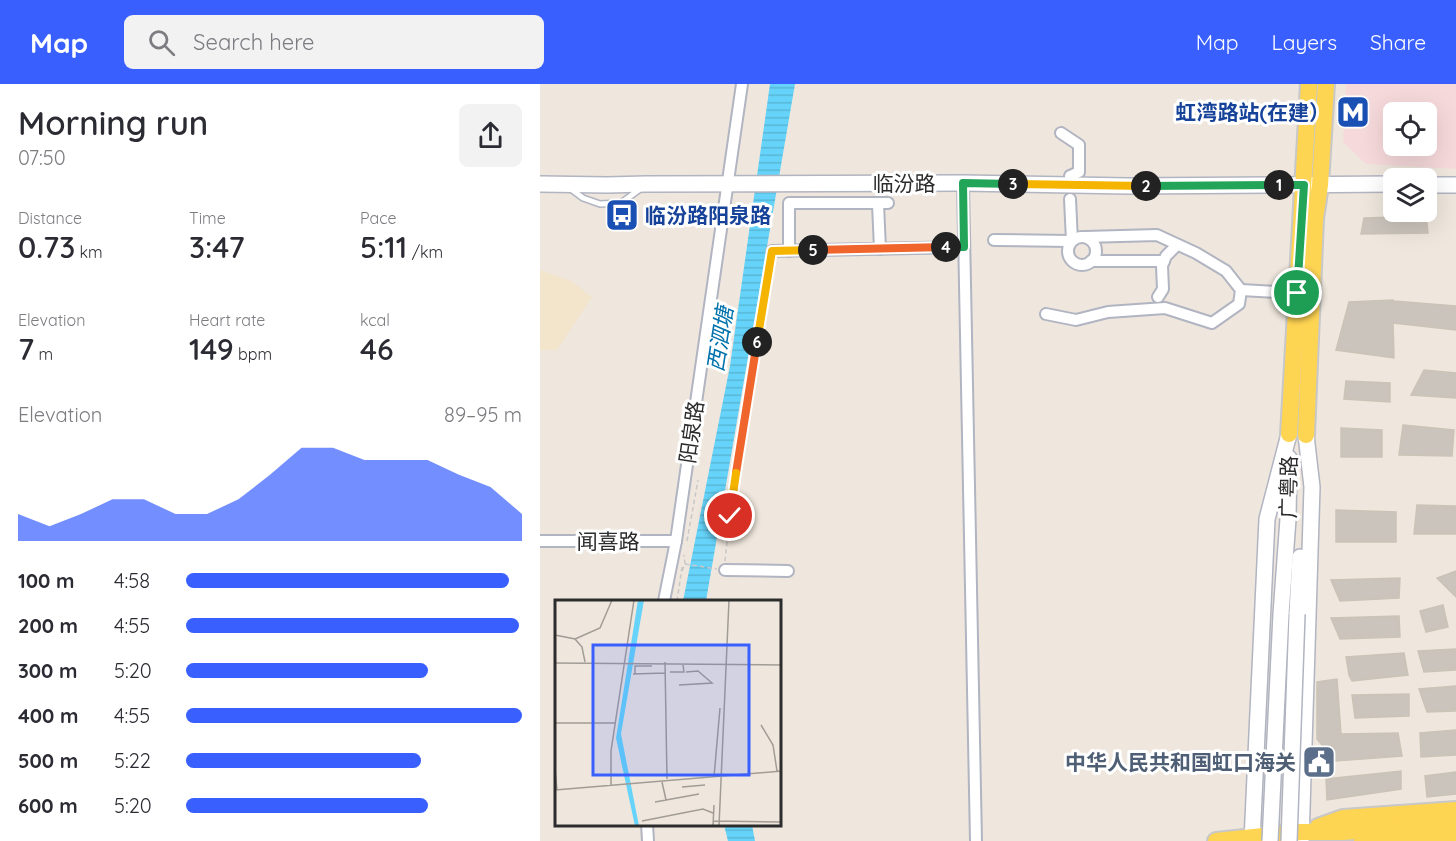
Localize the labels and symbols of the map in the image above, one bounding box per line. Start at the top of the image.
metro station icon: 虹湾路站(在建） [1335,94,1371,130]
place label: 虹湾路站(在建） [1176,99,1330,125]
pin: 3 [998,169,1028,199]
street label: 临汾路 [873,170,936,196]
pin: 1 [1264,170,1294,200]
pin: 2 [1131,171,1161,201]
bus stop icon: 临汾路阳泉路 [604,197,640,233]
place label: 临汾路阳泉路 [645,202,771,228]
pin: 4 [931,232,961,262]
pin: 5 [798,235,828,265]
pin [1271,267,1322,318]
water label: 西泗塘 [701,300,740,374]
pin: 6 [742,327,772,357]
street label: 阳泉路 [674,399,708,465]
street label: 广粤路 [1274,455,1302,519]
pin [704,490,755,541]
street label: 闻喜路 [577,528,640,554]
inset map [555,600,782,826]
public building icon: 中华人民共和国虹口海关 [1301,744,1337,780]
place label: 中华人民共和国虹口海关 [1065,749,1296,775]

